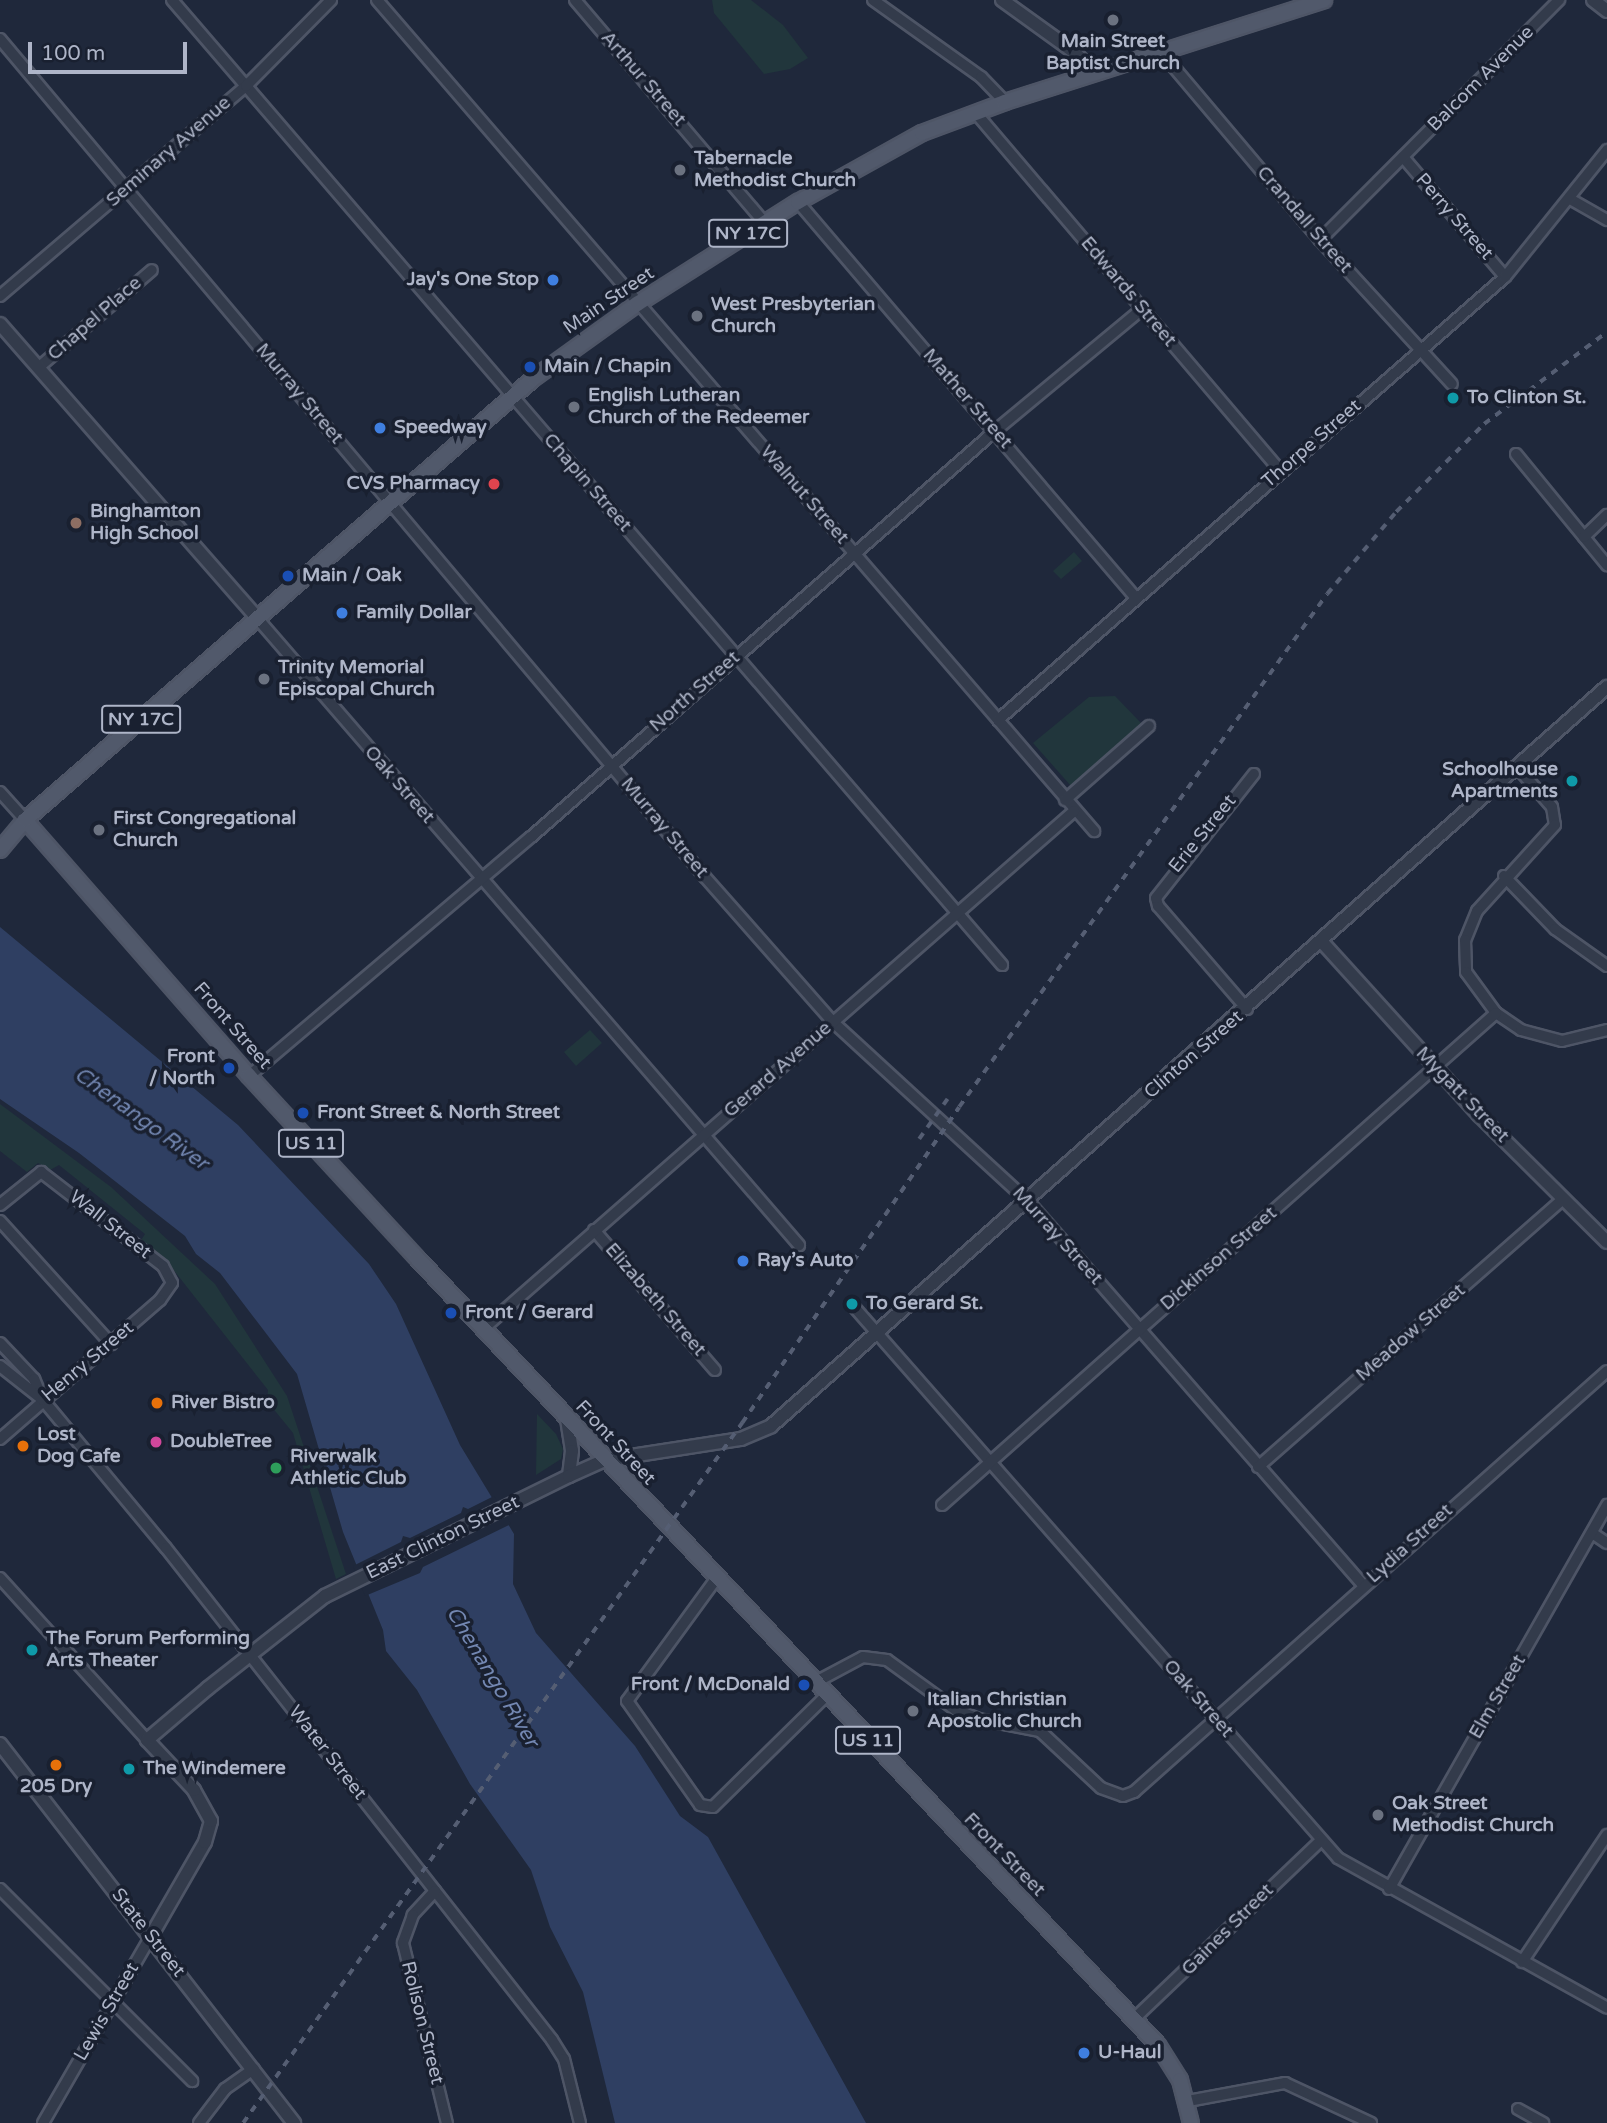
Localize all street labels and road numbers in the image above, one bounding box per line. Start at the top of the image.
street label: Balcom Avenue [1423,21,1539,137]
street label: Arthur Street [596,27,690,131]
street label: Seminary Avenue [102,92,236,212]
street label: Crandall Street [1251,162,1357,278]
street label: Perry Street [1410,169,1498,265]
road number: NY 17C [708,218,788,247]
street label: Edwards Street [1075,232,1181,352]
street label: Main Street [559,262,659,340]
street label: Chapel Place [43,272,147,366]
street label: Murray Street [250,339,348,449]
street label: Mather Street [917,344,1017,454]
street label: Thorpe Street [1258,395,1366,493]
street label: Chapin Street [538,429,636,537]
street label: Walnut Street [755,441,853,549]
street label: North Street [645,647,745,737]
road number: NY 17C [101,704,181,734]
street label: Oak Street [359,741,439,829]
street label: Murray Street [615,773,713,883]
street label: Erie Street [1165,790,1241,878]
street label: Front Street [188,978,276,1074]
street label: Clinton Street [1140,1006,1248,1104]
street label: Gerard Avenue [720,1017,836,1123]
street label: Mygatt Street [1411,1042,1513,1148]
road number: US 11 [278,1128,344,1158]
street label: Murray Street [1007,1182,1107,1290]
street label: Wall Street [64,1186,156,1264]
street label: Dickinson Street [1156,1202,1282,1316]
street label: Elizabeth Street [600,1239,710,1361]
street label: Meadow Street [1352,1279,1470,1387]
street label: Henry Street [37,1317,139,1407]
street label: Front Street [570,1396,660,1490]
street label: East Clinton Street [363,1491,523,1585]
street label: Lydia Street [1362,1500,1458,1588]
street label: Elm Street [1465,1651,1531,1743]
street label: Oak Street [1158,1655,1238,1743]
street label: Water Street [283,1701,371,1805]
road number: US 11 [835,1726,901,1755]
street label: Front Street [958,1808,1050,1902]
street label: Gaines Street [1177,1879,1279,1981]
street label: State Street [106,1884,190,1982]
street label: Lewis Street [70,1959,144,2065]
street label: Rolison Street [396,1959,448,2087]

